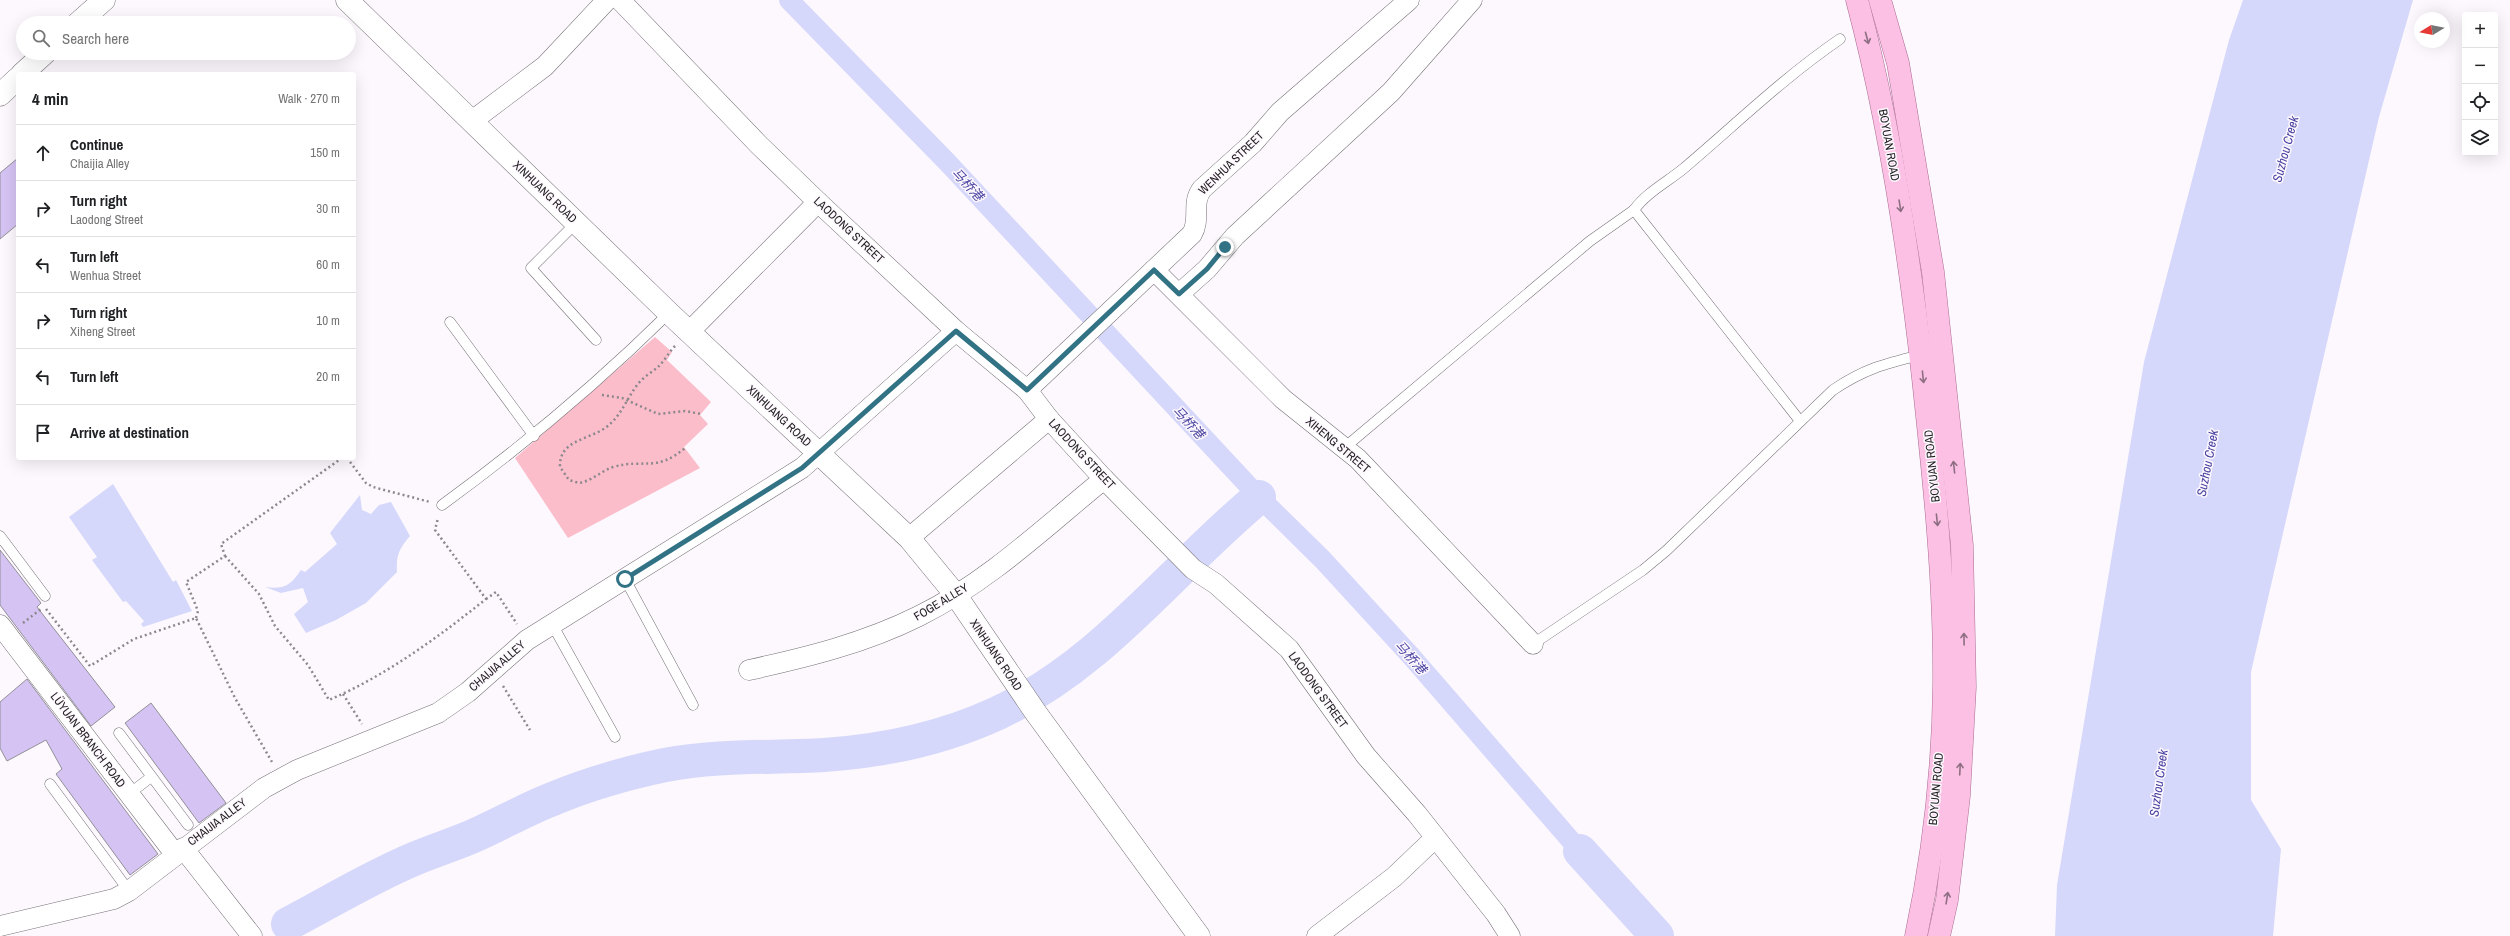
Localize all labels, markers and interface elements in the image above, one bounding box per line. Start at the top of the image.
north arrow [2414,12,2450,48]
map controls [2462,12,2498,156]
button: + [2462,12,2498,48]
search box [16,16,356,60]
icon: search [30,27,52,49]
text: Search here [62,28,129,49]
one-way arrow [1864,31,1871,44]
button: − [2462,48,2498,84]
button: locate [2462,84,2498,120]
text: 4 min [32,87,68,110]
text: Walk · 270 m [278,90,340,107]
street label: BOYUAN ROAD [1875,108,1903,182]
water label: Suzhou Creek [2269,114,2303,184]
button: layers [2462,120,2498,156]
street label: WENHUA STREET [1195,128,1267,198]
text: Continue [70,134,123,155]
icon: ahead [32,142,54,164]
text: 150 m [310,144,340,161]
text: Chaijia Alley [70,155,129,172]
street label: XINHUANG ROAD [510,157,580,227]
water label: 马桥港 [948,164,989,206]
text: Turn right [70,190,127,211]
street label: LAODONG STREET [810,193,888,267]
icon: right [32,198,54,220]
text: 30 m [316,200,340,217]
one-way arrow [1896,200,1904,213]
text: Laodong Street [70,211,143,228]
route end [1216,238,1234,256]
text: Turn left [70,246,118,267]
icon: left [32,254,54,276]
text: 60 m [316,256,340,273]
text: Wenhua Street [70,267,141,284]
text: Turn right [70,302,127,323]
icon: right [32,310,54,332]
text: 10 m [316,312,340,329]
text: Xiheng Street [70,323,135,340]
icon: left [32,366,54,388]
text: Turn left [70,366,118,387]
text: 20 m [316,368,340,385]
one-way arrow [1919,370,1926,383]
street label: XINHUANG ROAD [743,382,815,450]
water label: 马桥港 [1169,402,1210,444]
street label: XIHENG STREET [1302,413,1374,477]
street label: LAODONG STREET [1045,415,1119,493]
icon: arrive [32,422,54,444]
text: Arrive at destination [70,422,189,443]
water label: Suzhou Creek [2193,428,2222,498]
street label: BOYUAN ROAD [1920,429,1944,503]
one-way arrow [1951,461,1958,474]
one-way arrow [1934,513,1941,526]
route start [616,570,634,588]
street label: FOGE ALLEY [911,579,972,624]
street label: XINHUANG ROAD [966,616,1026,694]
one-way arrow [1960,633,1968,646]
street label: CHAIJIA ALLEY [465,637,529,695]
water label: 马桥港 [1391,637,1431,679]
street label: LAODONG STREET [1285,649,1351,731]
street label: LÜYUAN BRANCH ROAD [47,689,130,791]
water label: Suzhou Creek [2145,748,2172,818]
street label: BOYUAN ROAD [1925,752,1947,826]
one-way arrow [1957,763,1964,776]
street label: CHAIJIA ALLEY [184,794,250,849]
one-way arrow [1943,892,1951,905]

